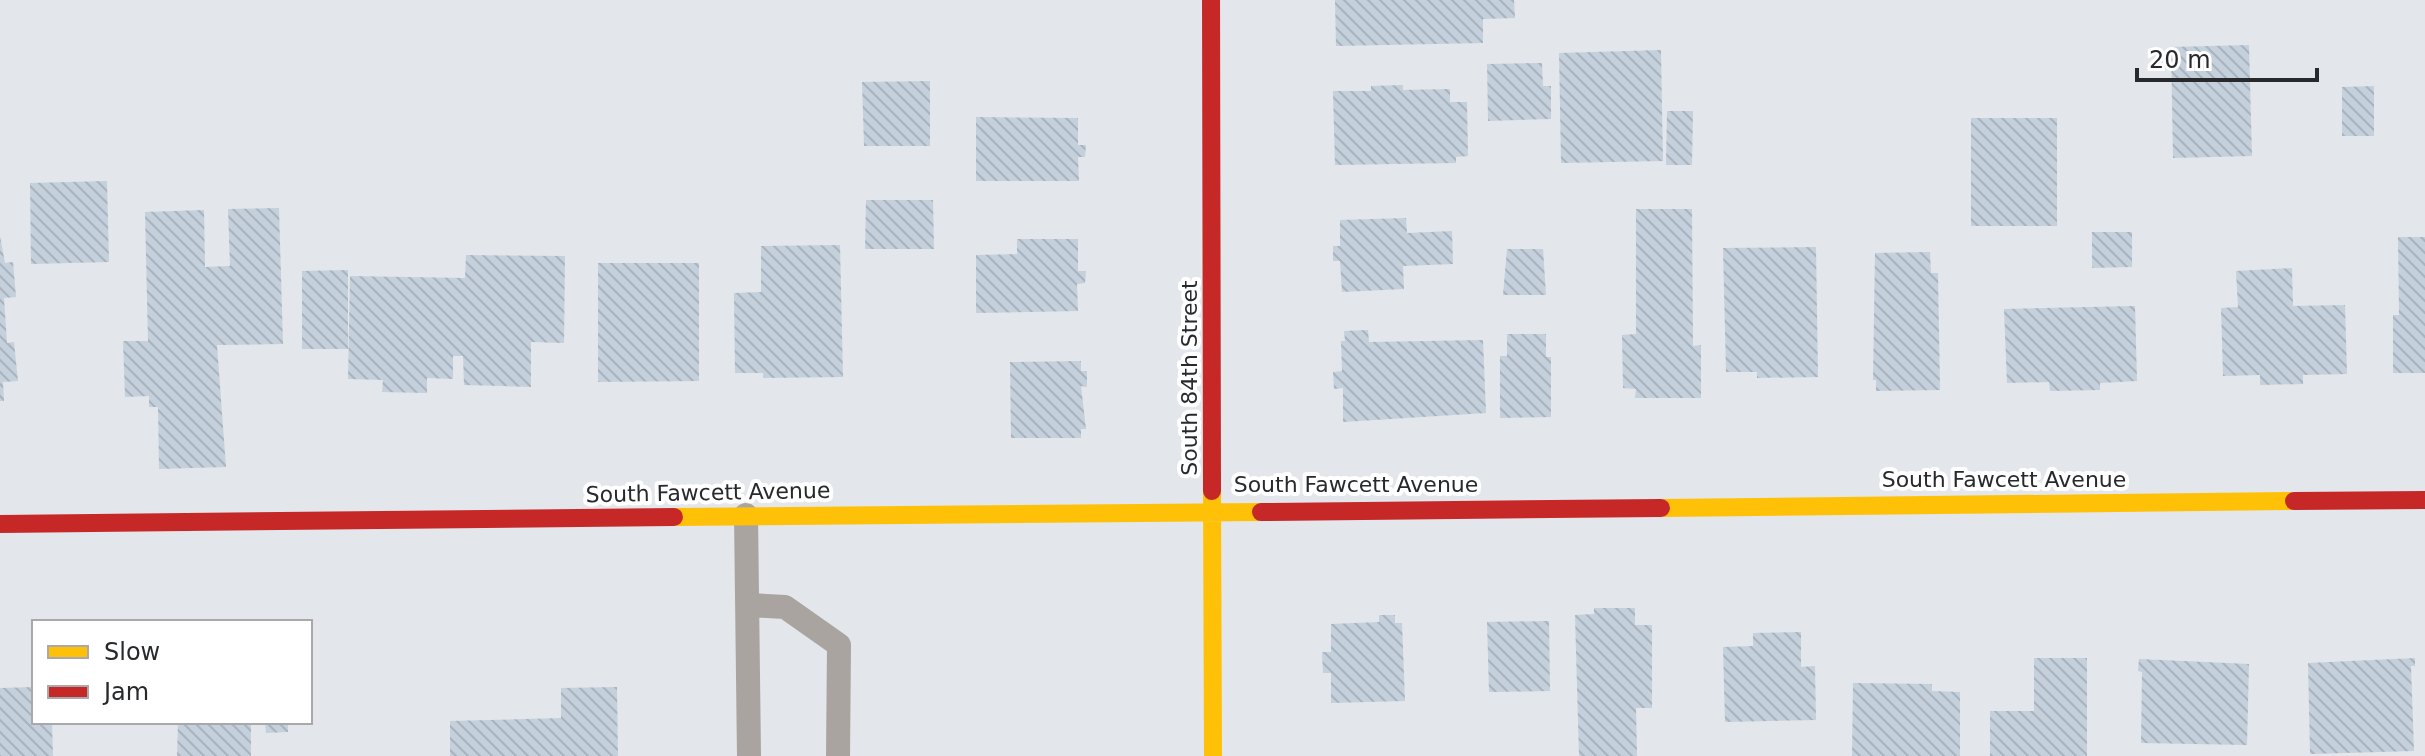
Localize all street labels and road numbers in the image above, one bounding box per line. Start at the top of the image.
street label: South 84th Street [1177,280,1202,476]
street label: South Fawcett Avenue [1882,467,2126,492]
street label: South Fawcett Avenue [1234,472,1478,497]
street label: South Fawcett Avenue [585,478,831,507]

